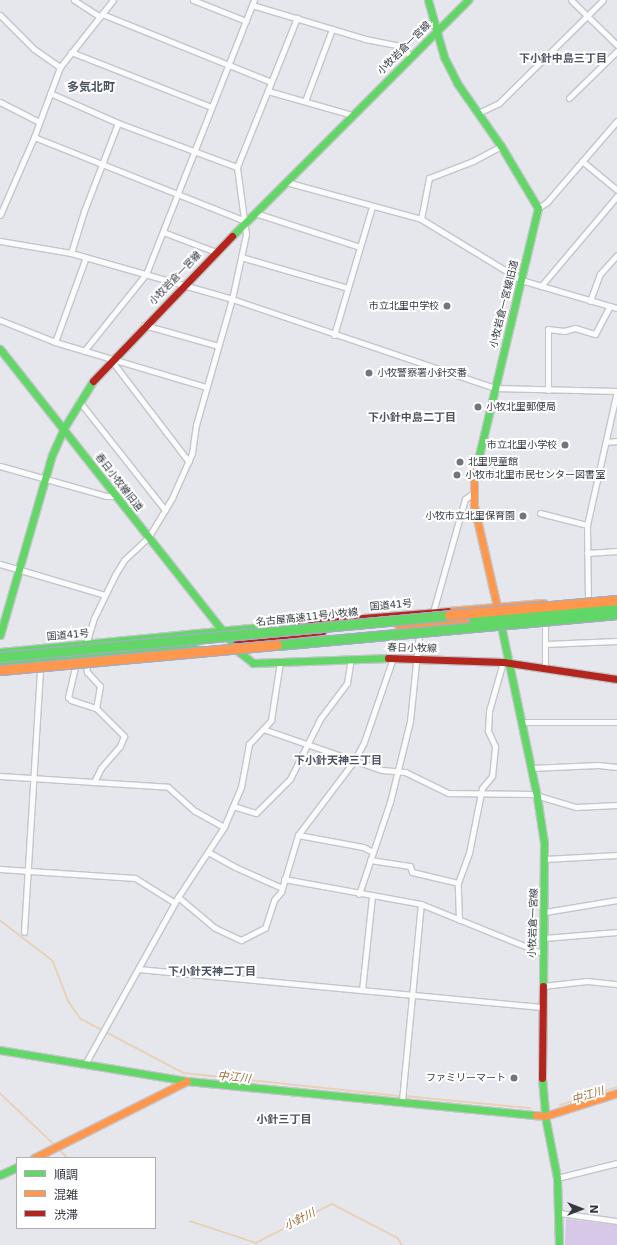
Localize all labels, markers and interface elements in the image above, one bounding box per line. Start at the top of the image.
street label: 小牧岩倉一宮線 [375,19,433,77]
district label: 下小針中島三丁目 [519,52,607,66]
district label: 多気北町 [67,81,115,95]
street label: 小牧岩倉一宮線 [146,249,204,307]
street label: 小牧岩倉一宮線旧道 [487,259,521,349]
place label: 市立北里中学校 [369,300,439,312]
marker: 市立北里中学校 [442,301,452,311]
place label: 小牧警察署小針交番 [377,367,467,379]
marker: 小牧警察署小針交番 [364,368,374,378]
place label: 小牧北里郵便局 [486,401,556,413]
marker: 小牧北里郵便局 [473,402,483,412]
district label: 下小針中島二丁目 [368,411,456,425]
place label: 市立北里小学校 [487,439,557,451]
marker: 市立北里小学校 [560,440,570,450]
street label: 春日小牧線旧道 [93,451,145,513]
place label: 北里児童館 [468,456,518,468]
marker: 北里児童館 [455,457,465,467]
place label: 小牧市北里市民センター図書室 [465,469,605,481]
marker: 小牧市北里市民センター図書室 [452,470,462,480]
place label: 小牧市立北里保育園 [425,510,515,522]
marker: 小牧市立北里保育園 [518,511,528,521]
street label: 国道41号 [369,597,413,613]
street label: 名古屋高速11号小牧線 [255,606,359,628]
street label: 国道41号 [46,627,90,643]
street label: 春日小牧線 [387,642,437,654]
district label: 下小針天神三丁目 [294,754,382,768]
street label: 小牧岩倉一宮線 [526,888,540,958]
district label: 下小針天神二丁目 [168,965,256,979]
water label: 中江川 [217,1070,251,1086]
place label: ファミリーマート [426,1072,506,1084]
marker: ファミリーマート [509,1073,519,1083]
water label: 中江川 [570,1085,606,1107]
district label: 小針三丁目 [257,1113,311,1127]
legend [16,1157,156,1229]
text: 順調 [54,1168,78,1182]
text: 混雑 [54,1188,78,1202]
north arrow [561,1189,601,1229]
text: N [587,1204,600,1214]
water label: 小針川 [282,1207,318,1233]
text: 渋滞 [54,1208,78,1222]

